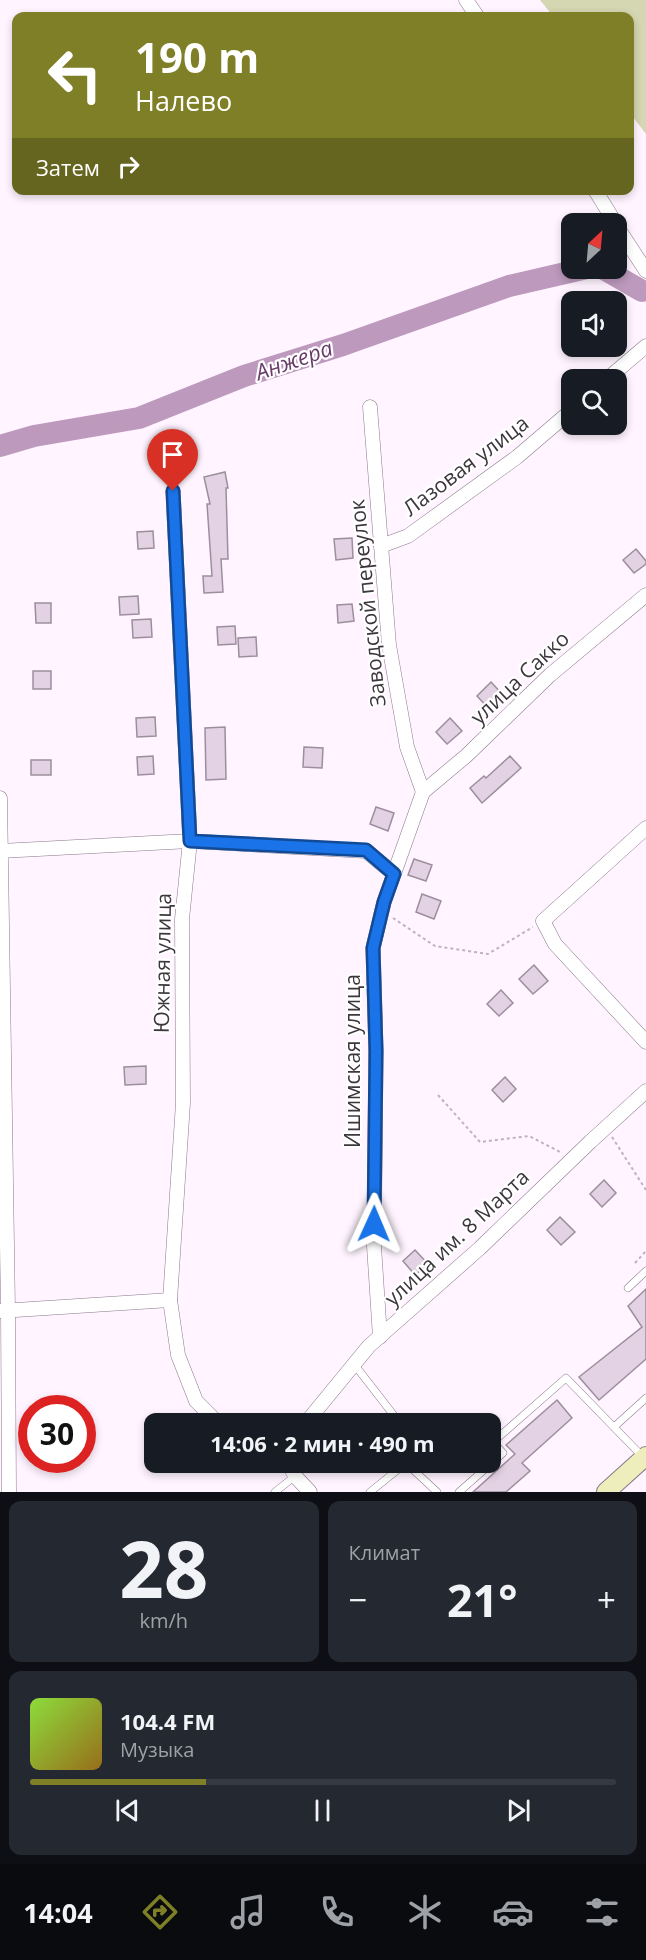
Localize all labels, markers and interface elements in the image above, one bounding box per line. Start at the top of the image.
text: 190 m [135,28,259,85]
icon: left [36,36,114,114]
text: Налево [135,82,232,119]
icon: right [112,150,145,183]
text: Затем [36,152,100,182]
north arrow [561,213,627,279]
map controls [561,213,627,435]
button: sound [561,291,627,357]
water label: Анжера [249,332,336,387]
button: search [561,369,627,435]
street label: Лазовая улица [397,409,534,522]
pin [147,429,198,491]
icon: arrive [156,438,189,471]
street label: Заводской переулок [342,498,392,708]
street label: улица Сакко [464,624,575,730]
street label: Южная улица [147,893,177,1033]
street label: Ишимская улица [338,974,366,1148]
street label: улица им. 8 Марта [378,1163,535,1312]
position arrow [342,1192,406,1256]
speed limit sign: 30 [18,1395,96,1473]
text: 14:06 · 2 мин · 490 m [210,1428,435,1458]
text: 28 [119,1515,208,1621]
text: Климат [349,1539,420,1566]
text: 21° [447,1569,518,1630]
text: − [349,1577,367,1622]
text: + [597,1577,616,1622]
text: km/h [139,1607,188,1634]
text: 104.4 FM [120,1706,215,1736]
text: Музыка [120,1736,194,1763]
icon: previous [111,1794,144,1827]
icon: pause [306,1794,339,1827]
icon: next [502,1794,535,1827]
icon: directions [139,1891,181,1933]
icon: music [227,1891,269,1933]
icon: phone [316,1891,358,1933]
icon: climate [404,1891,446,1933]
icon: car [492,1891,534,1933]
icon: filters [581,1891,623,1933]
text: 14:04 [23,1894,93,1931]

